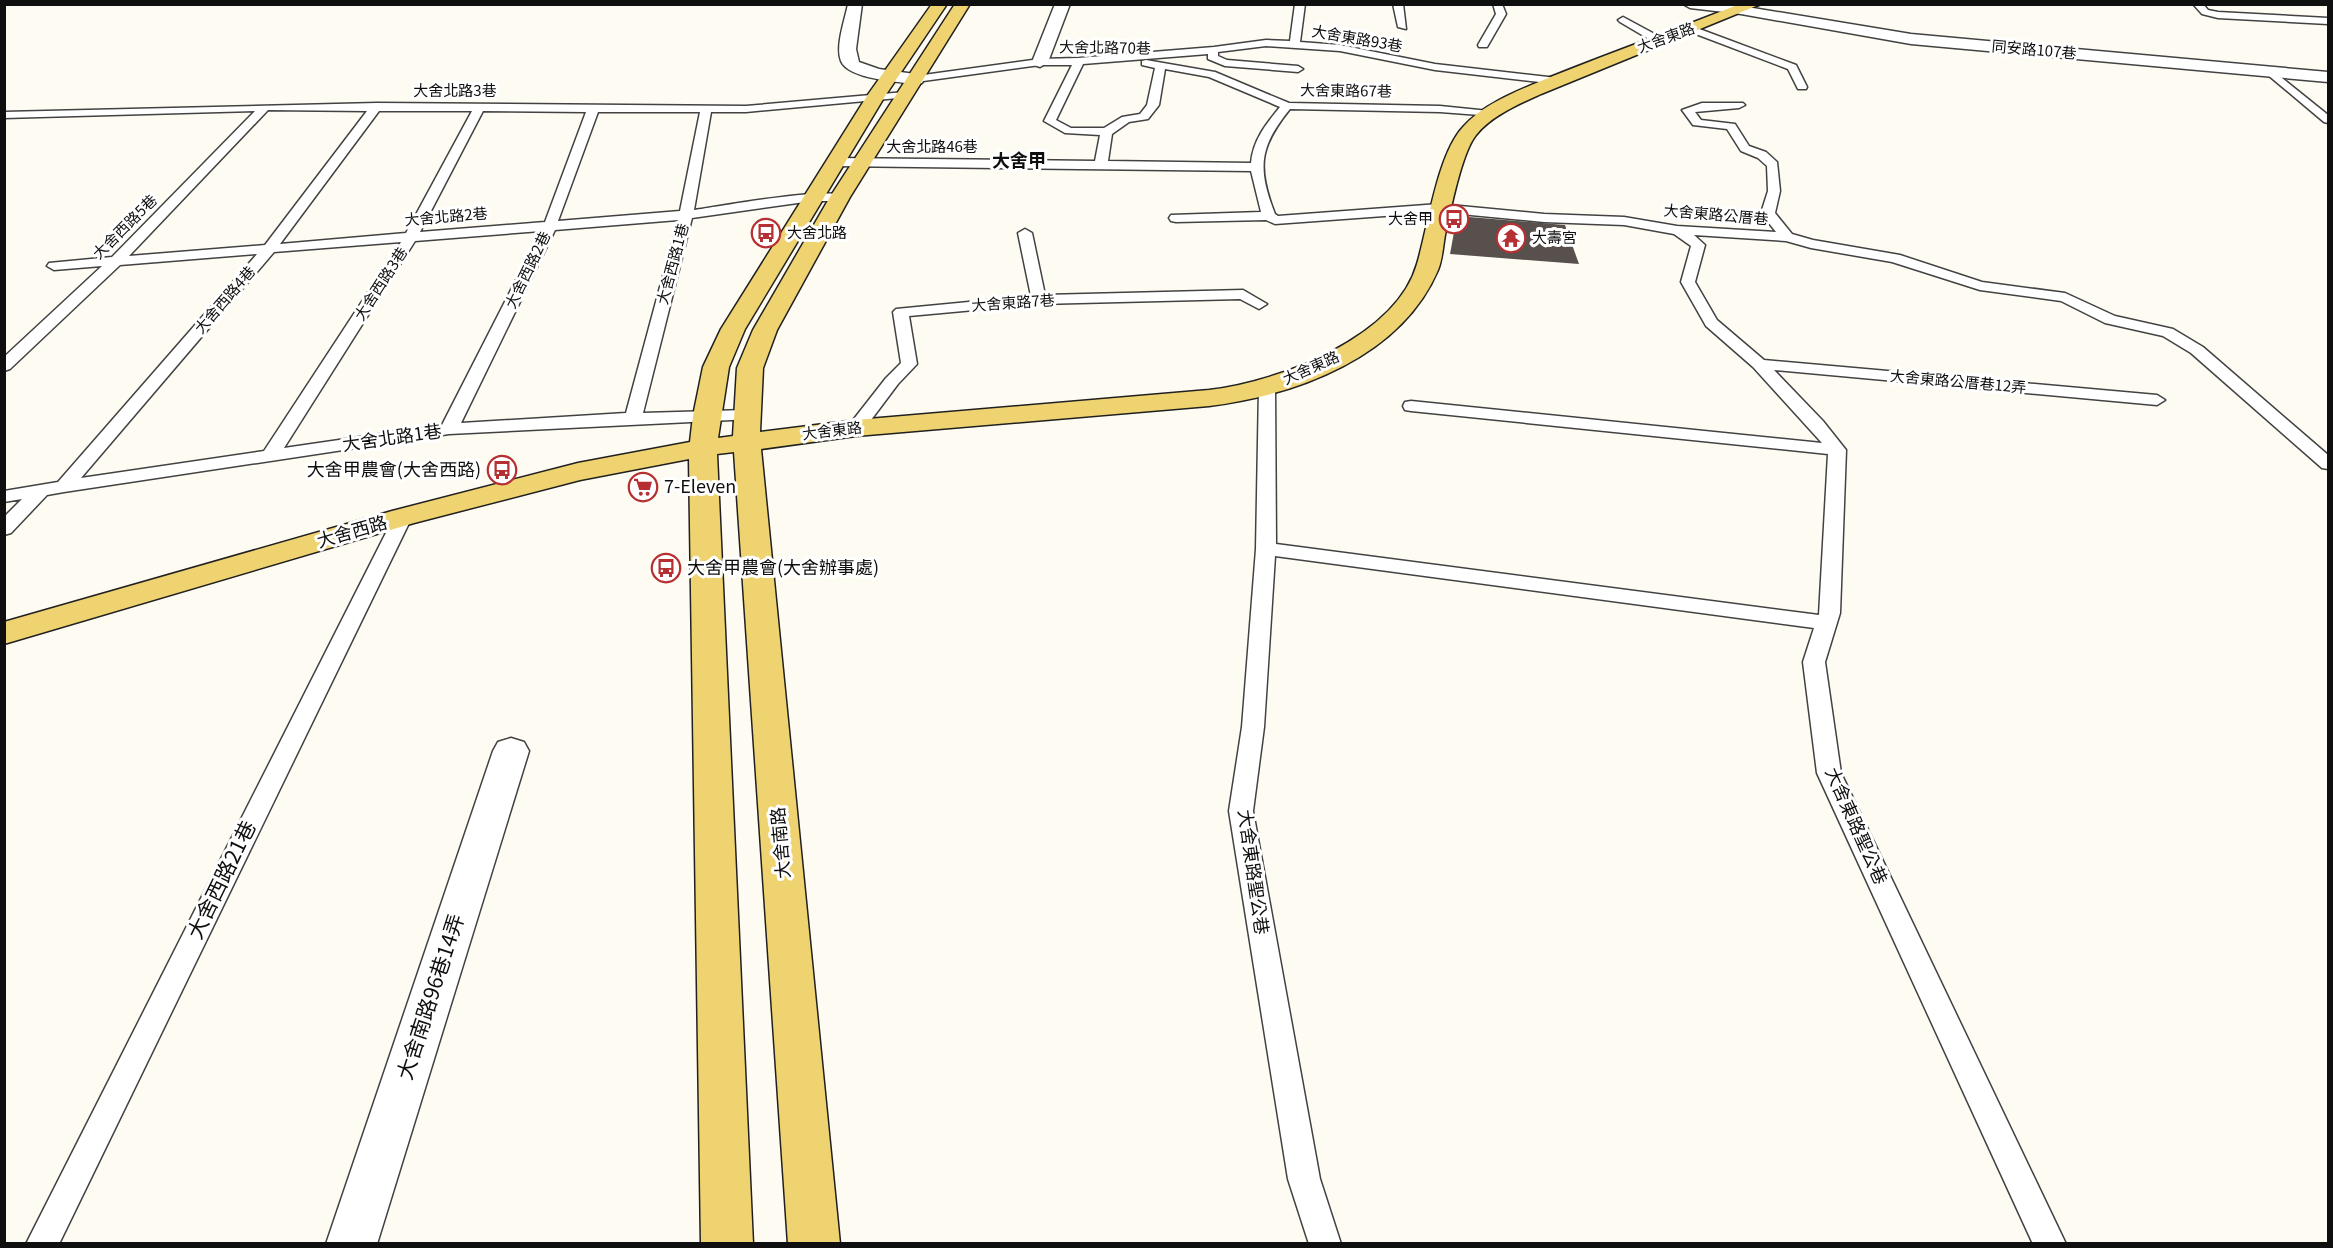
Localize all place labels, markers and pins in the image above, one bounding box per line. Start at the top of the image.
bus stop icon: 大舍甲 [1438,203,1470,235]
place label: 大舍甲 [1388,207,1433,228]
bus stop icon: 大舍北路 [750,217,782,249]
place label: 大舍北路 [787,221,847,242]
temple icon: 大壽宮 [1495,222,1527,254]
place label: 大壽宮 [1532,226,1577,247]
bus stop icon: 大舍甲農會(大舍西路) [486,454,518,486]
place label: 大舍甲農會(大舍西路) [307,455,481,481]
supermarket icon: 7-Eleven [627,471,659,503]
place label: 7-Eleven [664,472,736,498]
bus stop icon: 大舍甲農會(大舍辦事處) [650,552,682,584]
place label: 大舍甲農會(大舍辦事處) [687,553,879,579]

